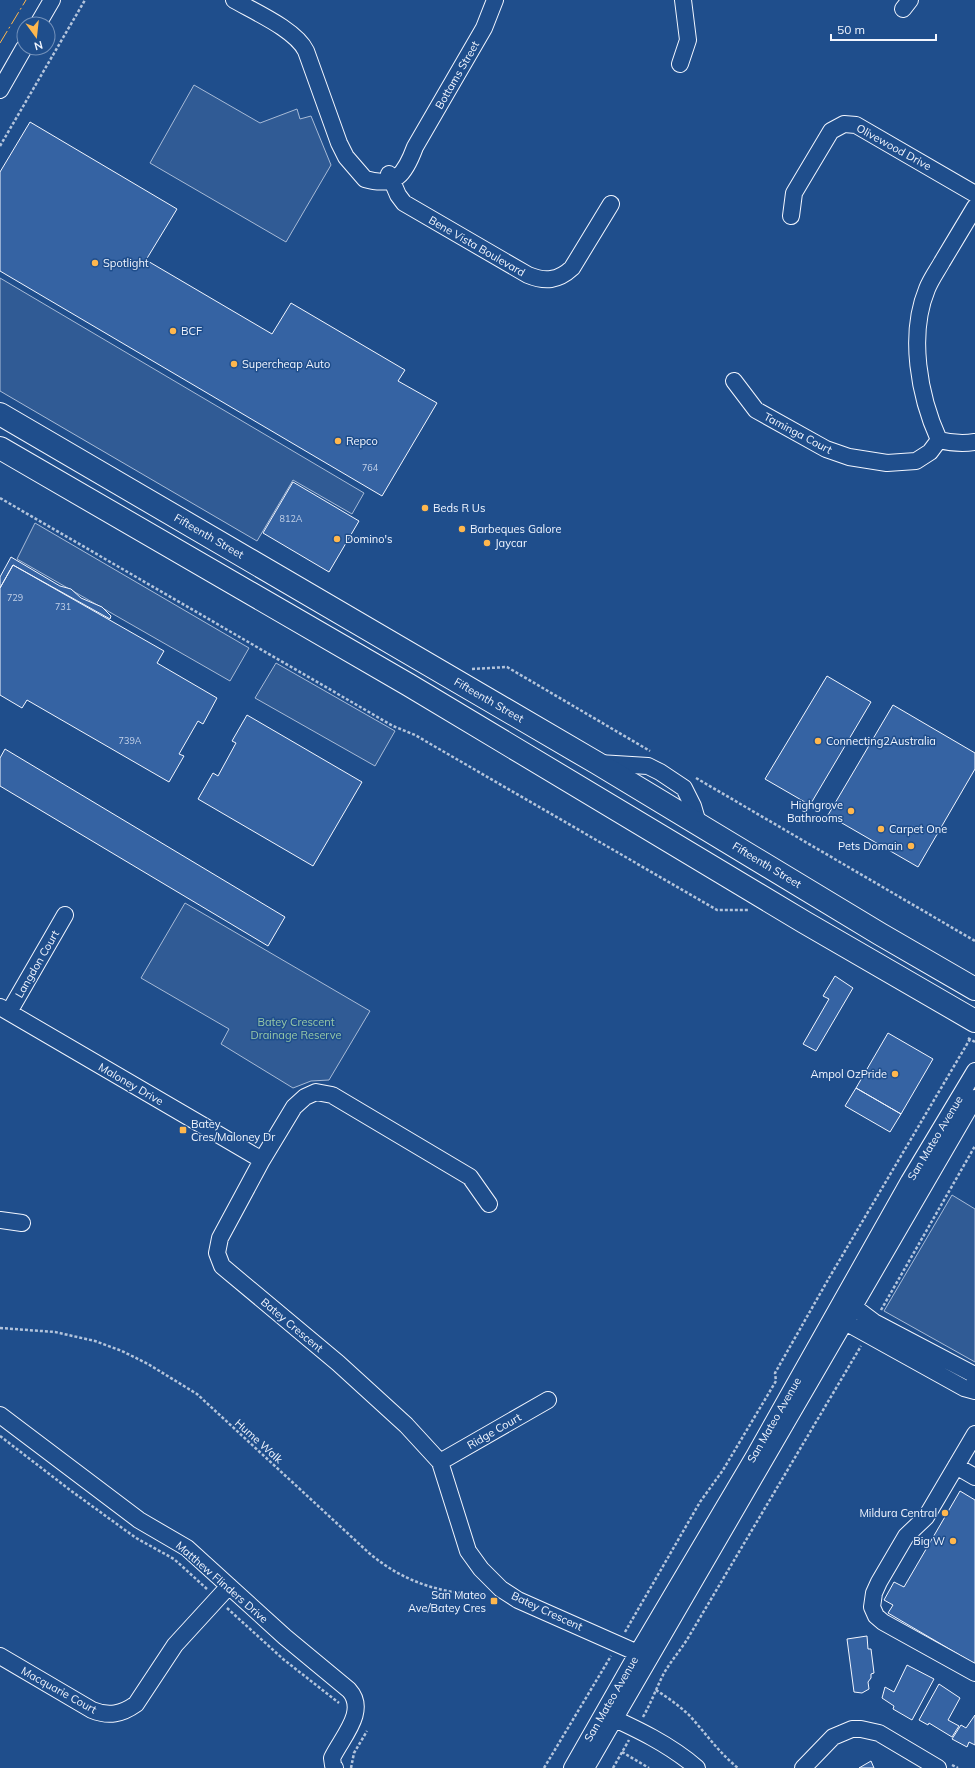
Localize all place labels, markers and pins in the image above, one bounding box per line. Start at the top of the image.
place label: Spotlight [103,256,149,270]
marker: Spotlight [90,258,100,268]
place label: BCF [181,324,202,338]
marker: BCF [168,326,178,336]
place label: Supercheap Auto [242,357,330,371]
marker: Supercheap Auto [229,359,239,369]
place label: Repco [346,434,378,448]
marker: Repco [333,436,343,446]
place label: Beds R Us [433,501,485,515]
marker: Beds R Us [420,503,430,513]
place label: Barbeques Galore [470,522,561,536]
marker: Barbeques Galore [457,524,467,534]
place label: Domino's [345,532,392,546]
marker: Domino's [332,534,342,544]
place label: Jaycar [495,536,527,550]
marker: Jaycar [482,538,492,548]
place label: Connecting2Australia [826,734,936,748]
marker: Connecting2Australia [813,736,823,746]
place label: Highgrove Bathrooms [787,798,843,825]
marker: Highgrove Bathrooms [846,806,856,816]
place label: Carpet One [889,822,947,836]
marker: Carpet One [876,824,886,834]
place label: Pets Domain [838,839,903,853]
marker: Pets Domain [906,841,916,851]
place label: Ampol OzPride [810,1067,887,1081]
marker: Ampol OzPride [890,1069,900,1079]
place label: Batey Cres/Maloney Dr [191,1117,275,1144]
marker: Batey Cres/Maloney Dr [178,1125,188,1135]
place label: Mildura Central [859,1506,937,1520]
marker: Mildura Central [940,1508,950,1518]
place label: Big W [913,1534,945,1548]
marker: Big W [948,1536,958,1546]
place label: San Mateo Ave/Batey Cres [408,1588,486,1615]
marker: San Mateo Ave/Batey Cres [489,1596,499,1606]

